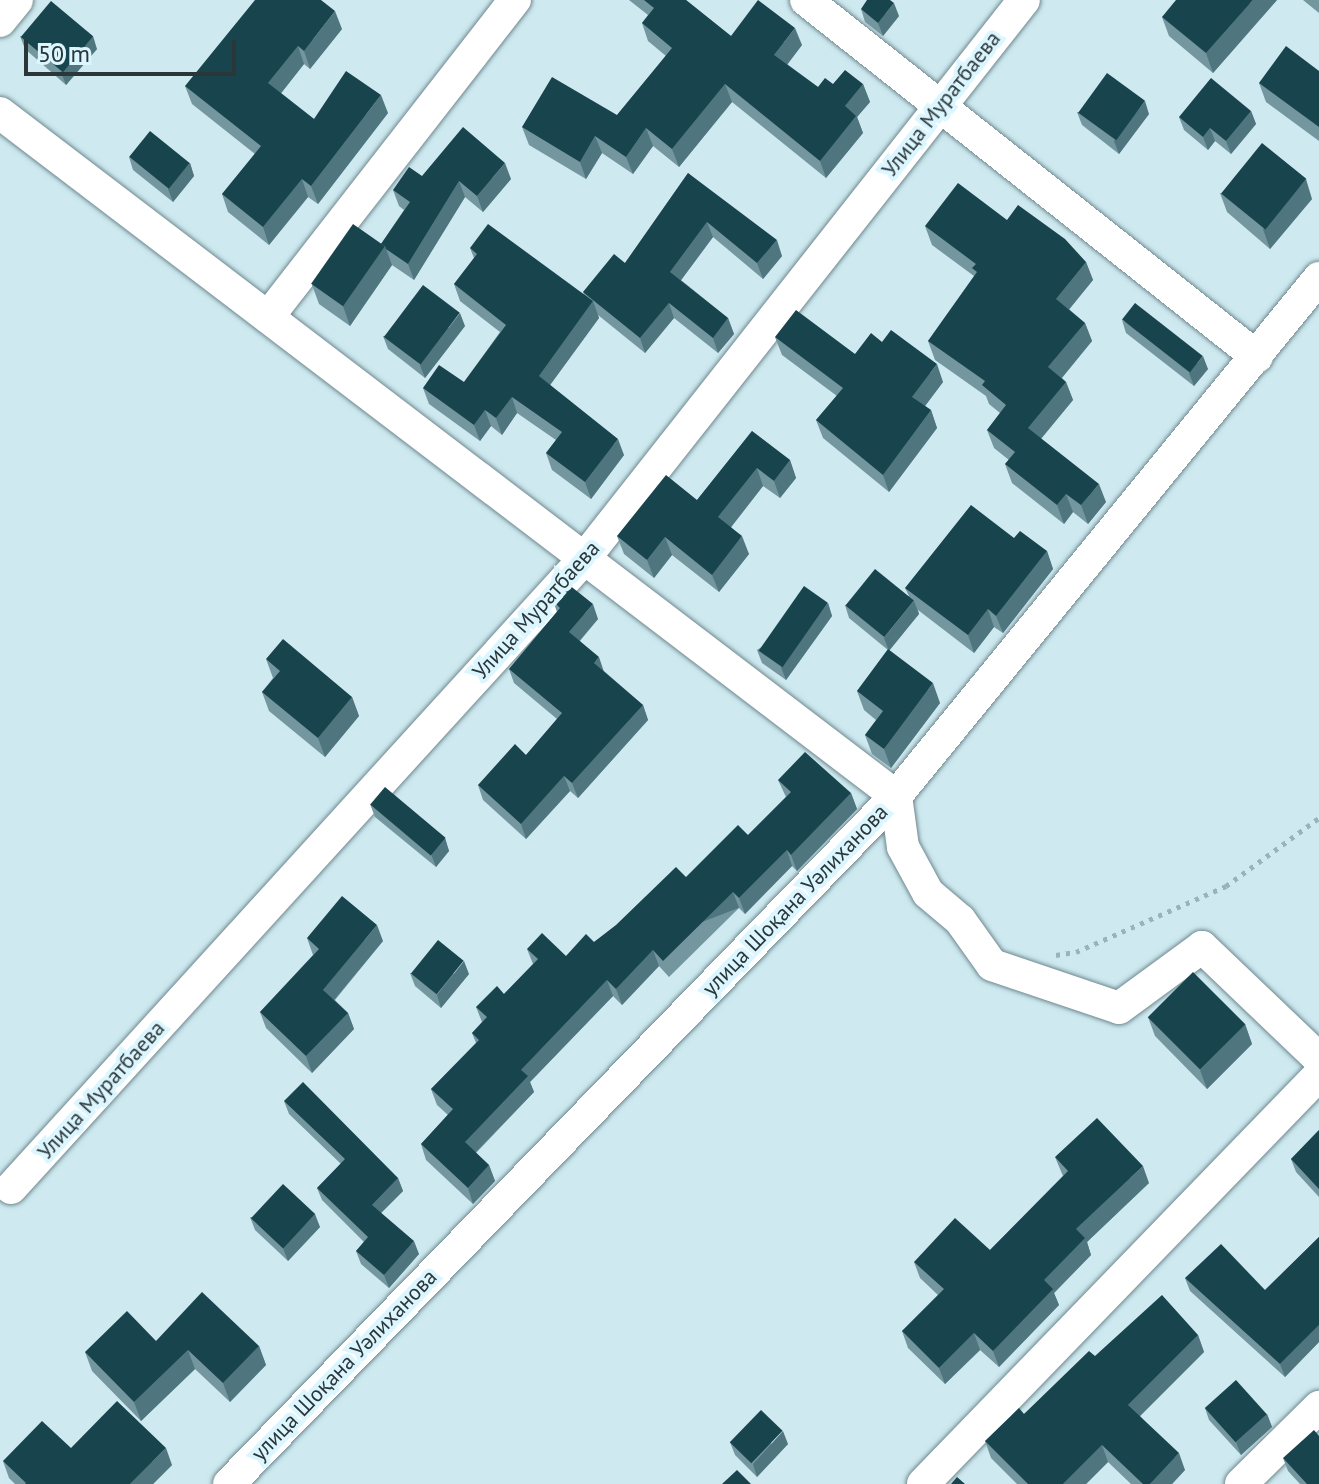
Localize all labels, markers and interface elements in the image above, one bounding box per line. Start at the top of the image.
scale bar [28,24,240,74]
street label: Улица Муратбаева [876,26,1006,182]
text: 50 m [38,38,90,69]
street label: Улица Муратбаева [467,535,605,685]
street label: улица Шоқана Уәлиханова [696,799,894,1001]
street label: Улица Муратбаева [32,1015,170,1165]
street label: улица Шоқана Уәлиханова [245,1264,443,1466]

